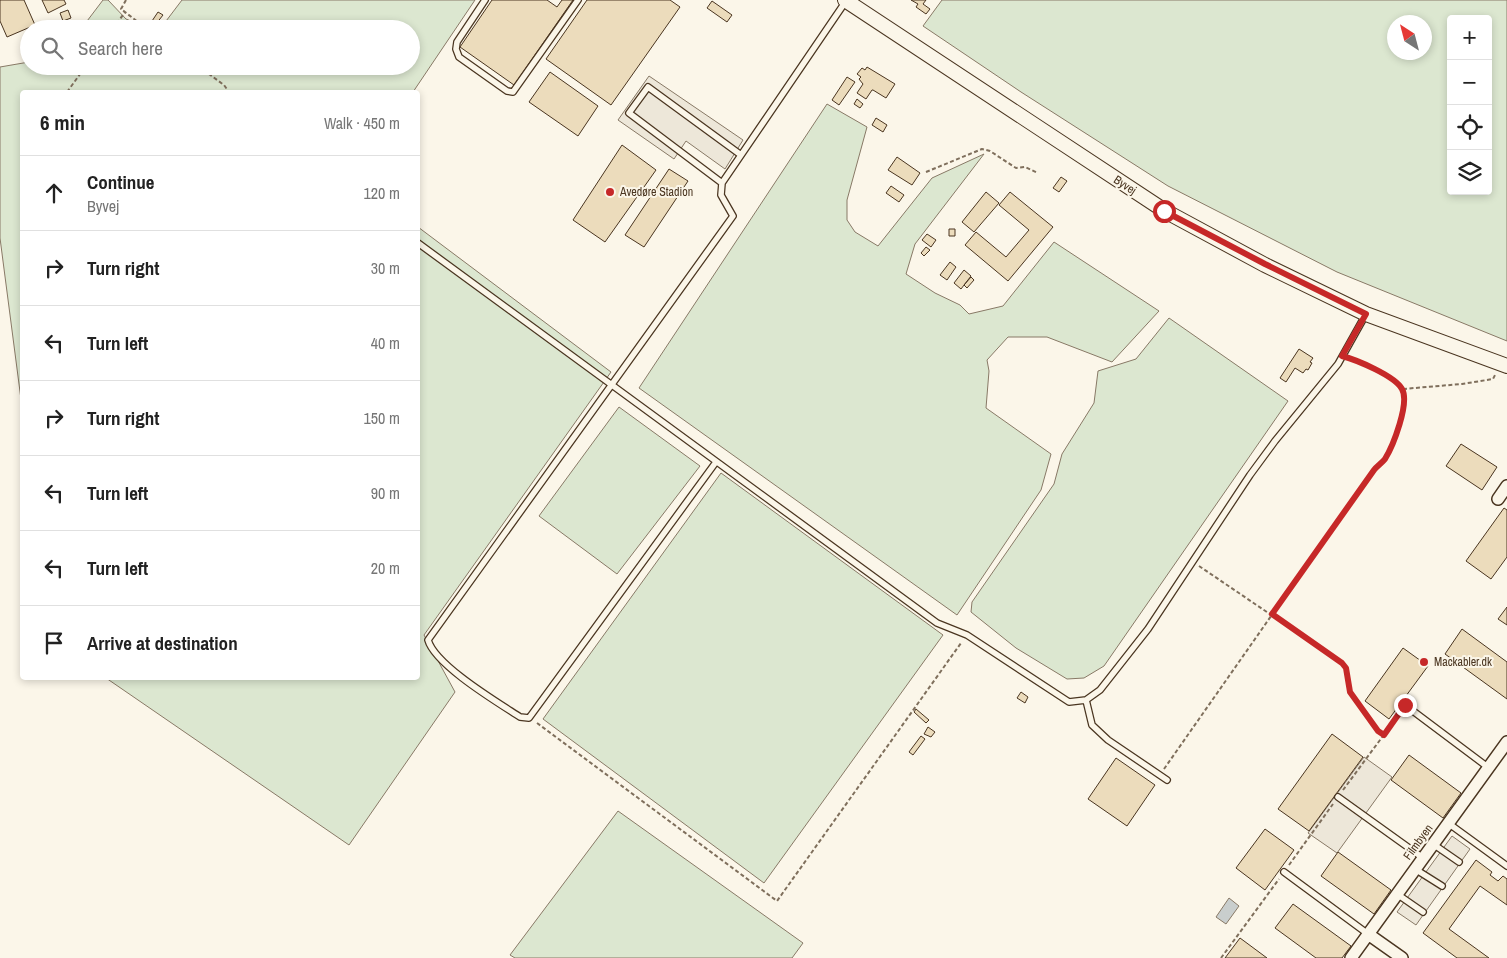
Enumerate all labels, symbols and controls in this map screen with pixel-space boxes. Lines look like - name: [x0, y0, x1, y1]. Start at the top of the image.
- north arrow: [1387, 15, 1432, 60]
- map controls: [1447, 15, 1492, 195]
- button: +: [1447, 15, 1492, 60]
- search box: [20, 20, 420, 75]
- icon: search: [38, 34, 66, 62]
- text: Search here: [78, 35, 163, 61]
- button: −: [1447, 60, 1492, 105]
- button: locate: [1447, 105, 1492, 150]
- text: 6 min: [40, 108, 85, 137]
- text: Walk · 450 m: [324, 112, 400, 134]
- button: layers: [1447, 150, 1492, 195]
- text: Continue: [87, 169, 155, 195]
- street label: Byvej: [1111, 172, 1139, 198]
- icon: ahead: [40, 179, 68, 207]
- text: 120 m: [364, 182, 400, 204]
- place label: Avedøre Stadion: [619, 184, 693, 200]
- marker: Avedøre Stadion: [604, 186, 616, 198]
- text: Byvej: [87, 195, 119, 217]
- route start: [1153, 200, 1176, 223]
- icon: right: [40, 254, 68, 282]
- text: Turn right: [87, 255, 159, 281]
- text: 30 m: [371, 257, 400, 279]
- icon: left: [40, 329, 68, 357]
- text: Turn left: [87, 330, 148, 356]
- text: 40 m: [371, 332, 400, 354]
- icon: right: [40, 404, 68, 432]
- text: Turn right: [87, 405, 159, 431]
- text: 150 m: [364, 407, 400, 429]
- icon: left: [40, 479, 68, 507]
- text: Turn left: [87, 480, 148, 506]
- text: 90 m: [371, 482, 400, 504]
- icon: left: [40, 554, 68, 582]
- text: Turn left: [87, 555, 148, 581]
- text: 20 m: [371, 557, 400, 579]
- icon: arrive: [40, 629, 68, 657]
- text: Arrive at destination: [87, 630, 238, 656]
- place label: Mackabler.dk: [1434, 654, 1492, 670]
- marker: Mackabler.dk: [1418, 656, 1430, 668]
- route end: [1394, 694, 1417, 717]
- street label: Filmbyen: [1400, 821, 1436, 863]

